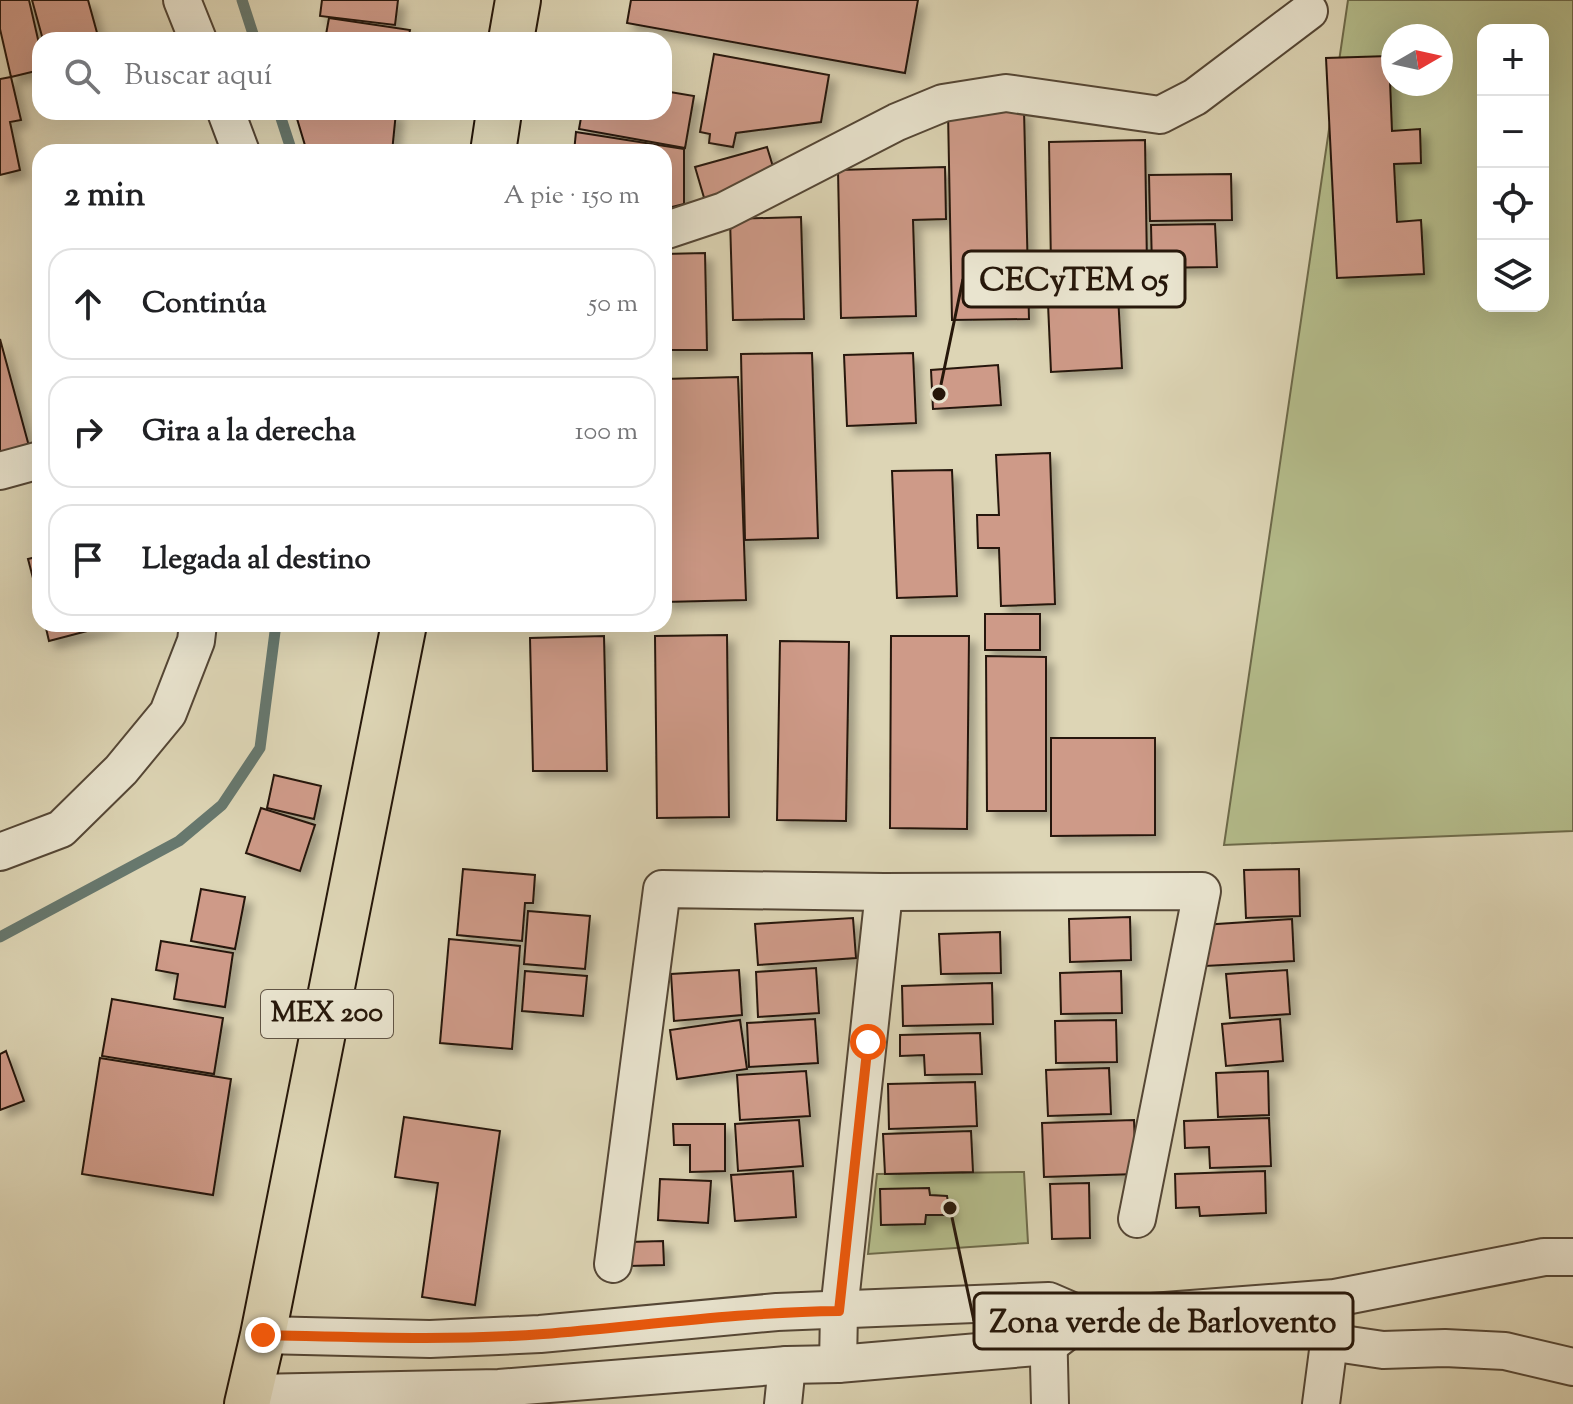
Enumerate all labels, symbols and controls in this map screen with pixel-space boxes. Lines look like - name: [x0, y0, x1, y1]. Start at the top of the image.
- north arrow: [1381, 24, 1453, 96]
- map controls: [1477, 24, 1549, 312]
- button: +: [1477, 24, 1549, 96]
- search box: [32, 32, 672, 120]
- icon: search: [60, 54, 104, 98]
- text: Buscar aquí: [124, 55, 272, 98]
- button: −: [1477, 96, 1549, 168]
- button: locate: [1477, 168, 1549, 240]
- text: 2 min: [64, 172, 145, 221]
- text: A pie · 150 m: [503, 178, 640, 215]
- button: layers: [1477, 240, 1549, 312]
- callout: CECyTEM 05: [963, 251, 1185, 307]
- text: CECyTEM 05: [979, 259, 1169, 305]
- icon: ahead: [66, 282, 110, 326]
- text: Continúa: [142, 283, 267, 326]
- text: 50 m: [588, 286, 638, 323]
- icon: right: [66, 410, 110, 454]
- text: Gira a la derecha: [142, 411, 356, 454]
- text: 100 m: [575, 414, 638, 451]
- icon: arrive: [66, 538, 110, 582]
- text: Llegada al destino: [142, 539, 371, 582]
- road number: MEX 200: [261, 990, 393, 1038]
- route start: [850, 1024, 886, 1060]
- callout: Zona verde de Barlovento: [974, 1293, 1353, 1349]
- text: Zona verde de Barlovento: [990, 1301, 1336, 1347]
- route end: [245, 1317, 281, 1353]

